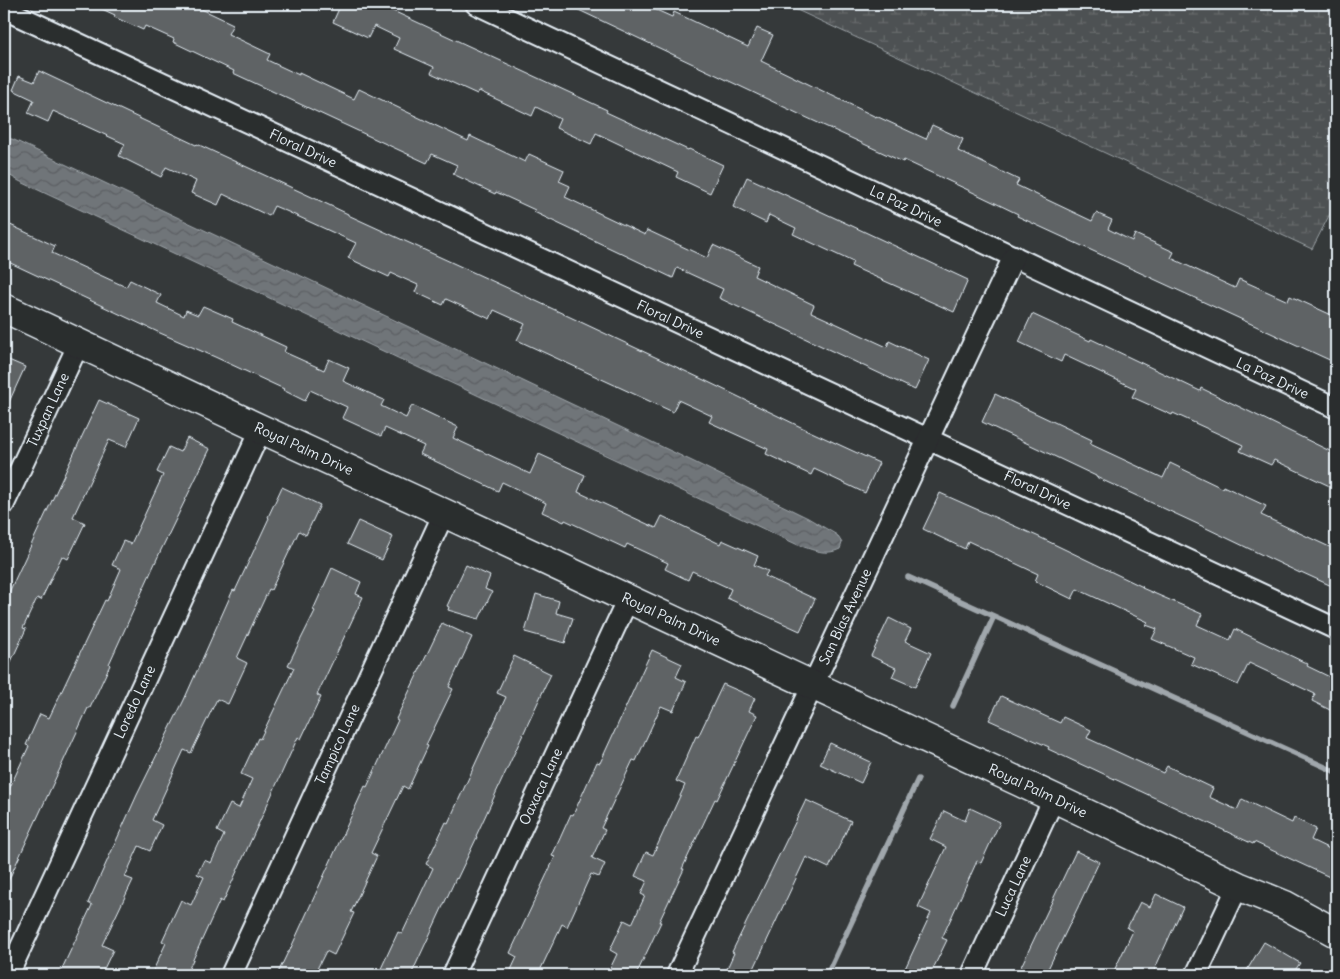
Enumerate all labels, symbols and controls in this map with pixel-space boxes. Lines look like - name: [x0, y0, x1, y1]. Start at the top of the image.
- street label: Floral Drive: [267, 125, 340, 172]
- street label: La Paz Drive: [867, 181, 945, 231]
- street label: Floral Drive: [634, 296, 707, 343]
- street label: La Paz Drive: [1233, 353, 1312, 403]
- street label: Tuxpan Lane: [23, 370, 73, 450]
- street label: Royal Palm Drive: [251, 418, 356, 479]
- street label: Floral Drive: [1001, 467, 1074, 513]
- street label: San Blas Avenue: [815, 565, 875, 667]
- street label: Royal Palm Drive: [619, 588, 723, 650]
- street label: Loredo Lane: [110, 662, 159, 741]
- street label: Tampico Lane: [311, 701, 364, 788]
- street label: Oaxaca Lane: [515, 745, 566, 828]
- street label: Royal Palm Drive: [986, 760, 1090, 822]
- street label: Luca Lane: [991, 853, 1035, 919]

